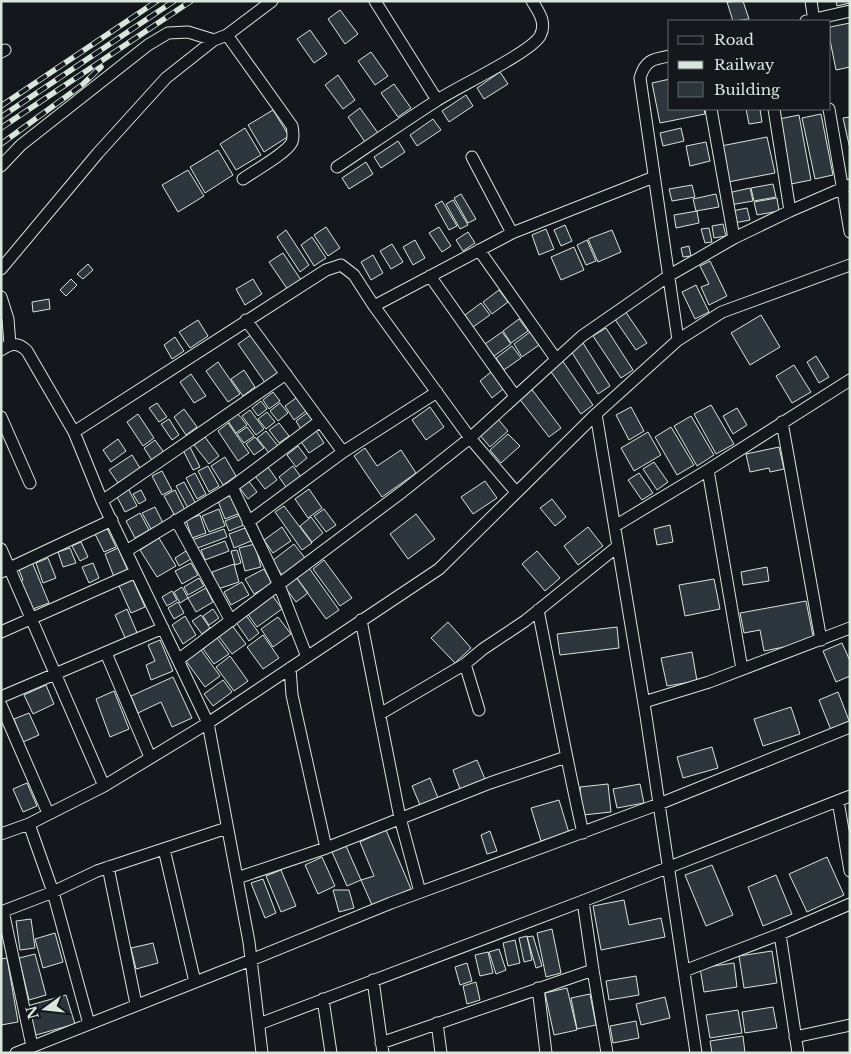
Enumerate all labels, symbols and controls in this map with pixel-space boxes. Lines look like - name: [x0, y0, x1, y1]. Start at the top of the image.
- legend: [668, 20, 831, 110]
- text: Road: [714, 30, 754, 49]
- text: Railway: [714, 55, 775, 74]
- text: Building: [714, 80, 781, 99]
- north arrow: [20, 984, 70, 1034]
- text: N: [22, 1004, 43, 1021]

